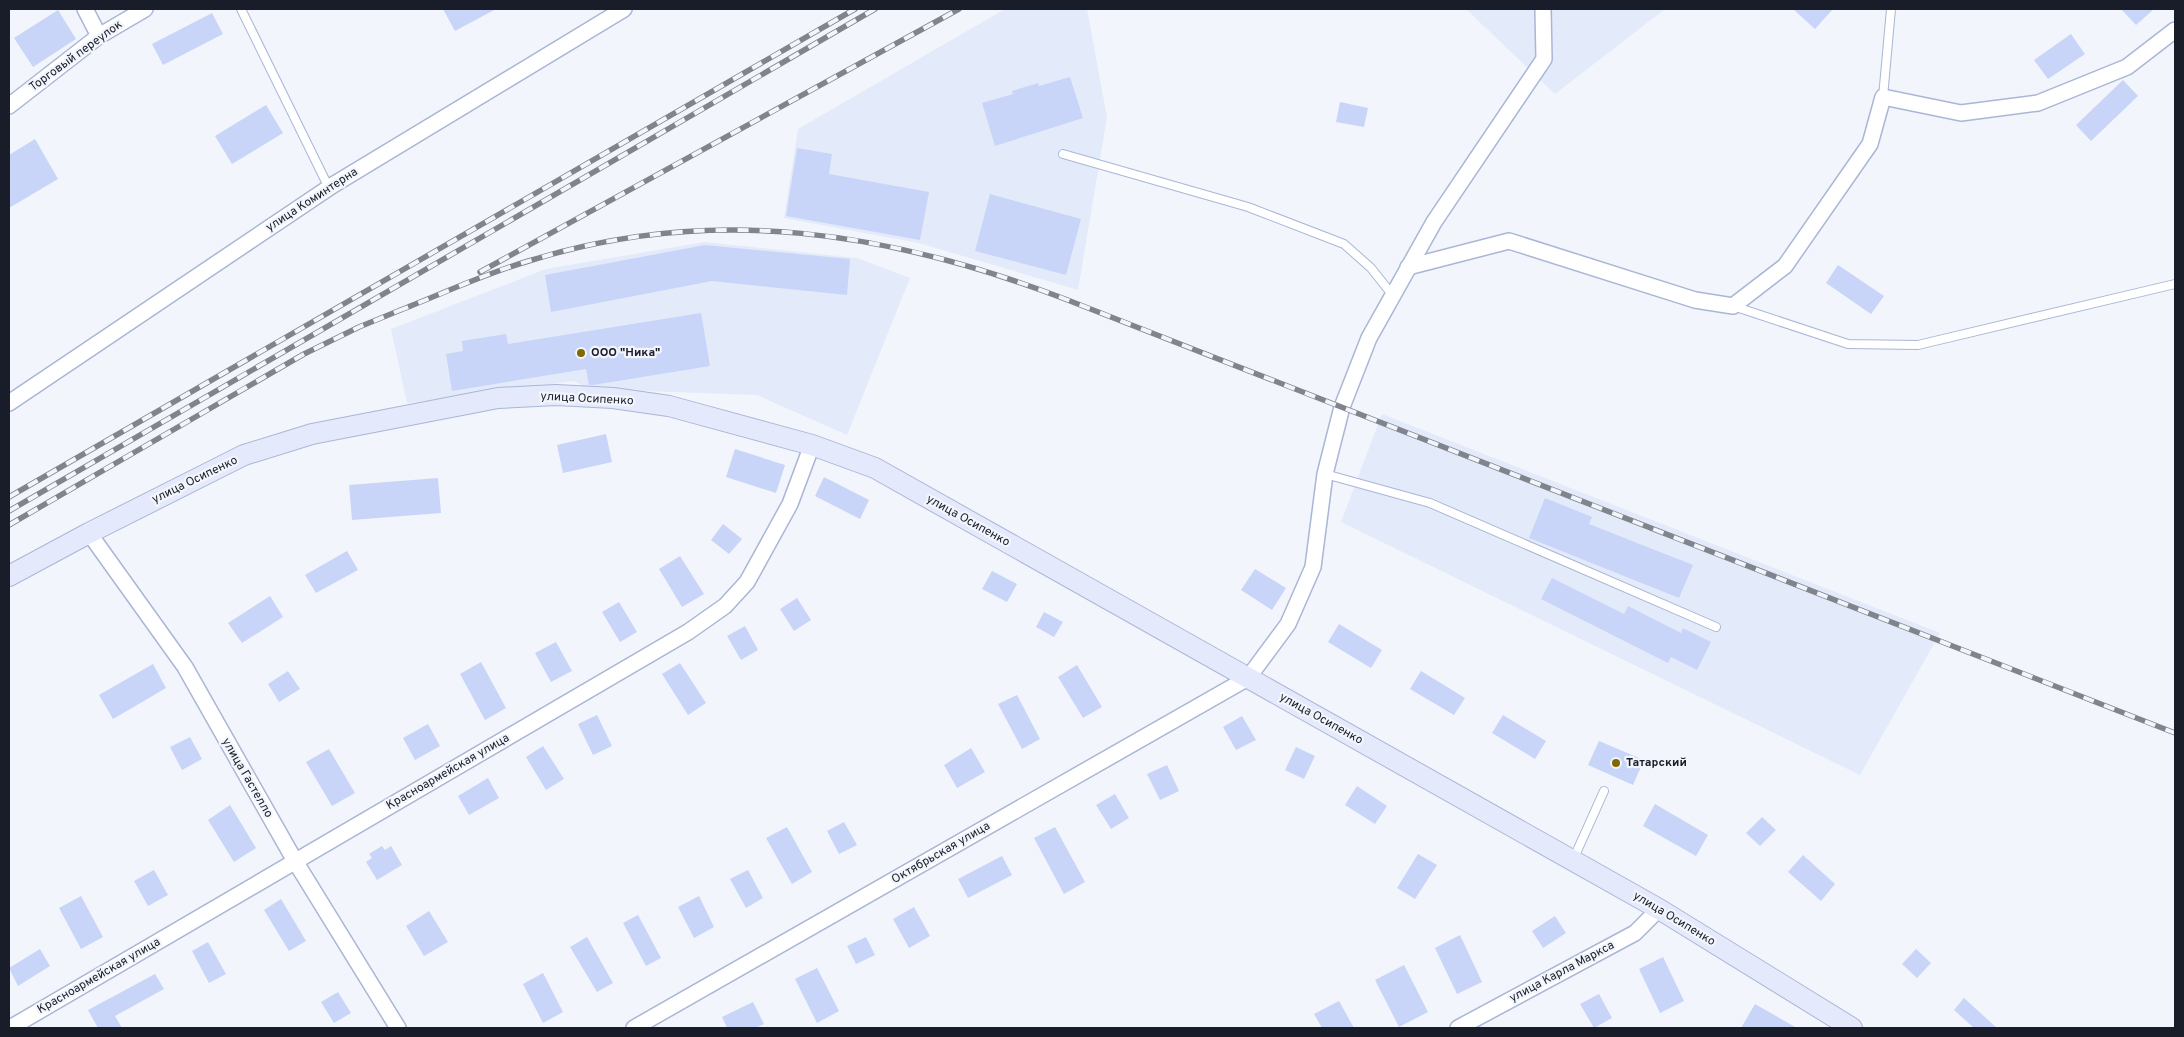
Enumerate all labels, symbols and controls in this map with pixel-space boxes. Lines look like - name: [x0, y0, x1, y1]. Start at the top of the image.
- street label: Торговый переулок: [26, 17, 126, 95]
- street label: улица Коминтерна: [263, 164, 361, 236]
- place label: ООО "Ника": [591, 345, 660, 361]
- marker: ООО "Ника": [575, 347, 587, 359]
- street label: улица Осипенко: [540, 389, 634, 409]
- street label: улица Осипенко: [150, 452, 241, 508]
- street label: улица Осипенко: [923, 491, 1013, 551]
- street label: улица Осипенко: [1276, 689, 1366, 749]
- street label: Красноармейская улица: [384, 730, 512, 814]
- street label: улица Гастелло: [218, 735, 276, 821]
- place label: Татарский: [1626, 755, 1687, 771]
- marker: Татарский: [1610, 757, 1622, 769]
- street label: Октябрьская улица: [889, 818, 993, 888]
- street label: улица Осипенко: [1630, 888, 1718, 950]
- street label: Красноармейская улица: [35, 934, 163, 1018]
- street label: улица Карла Маркса: [1507, 938, 1617, 1006]

